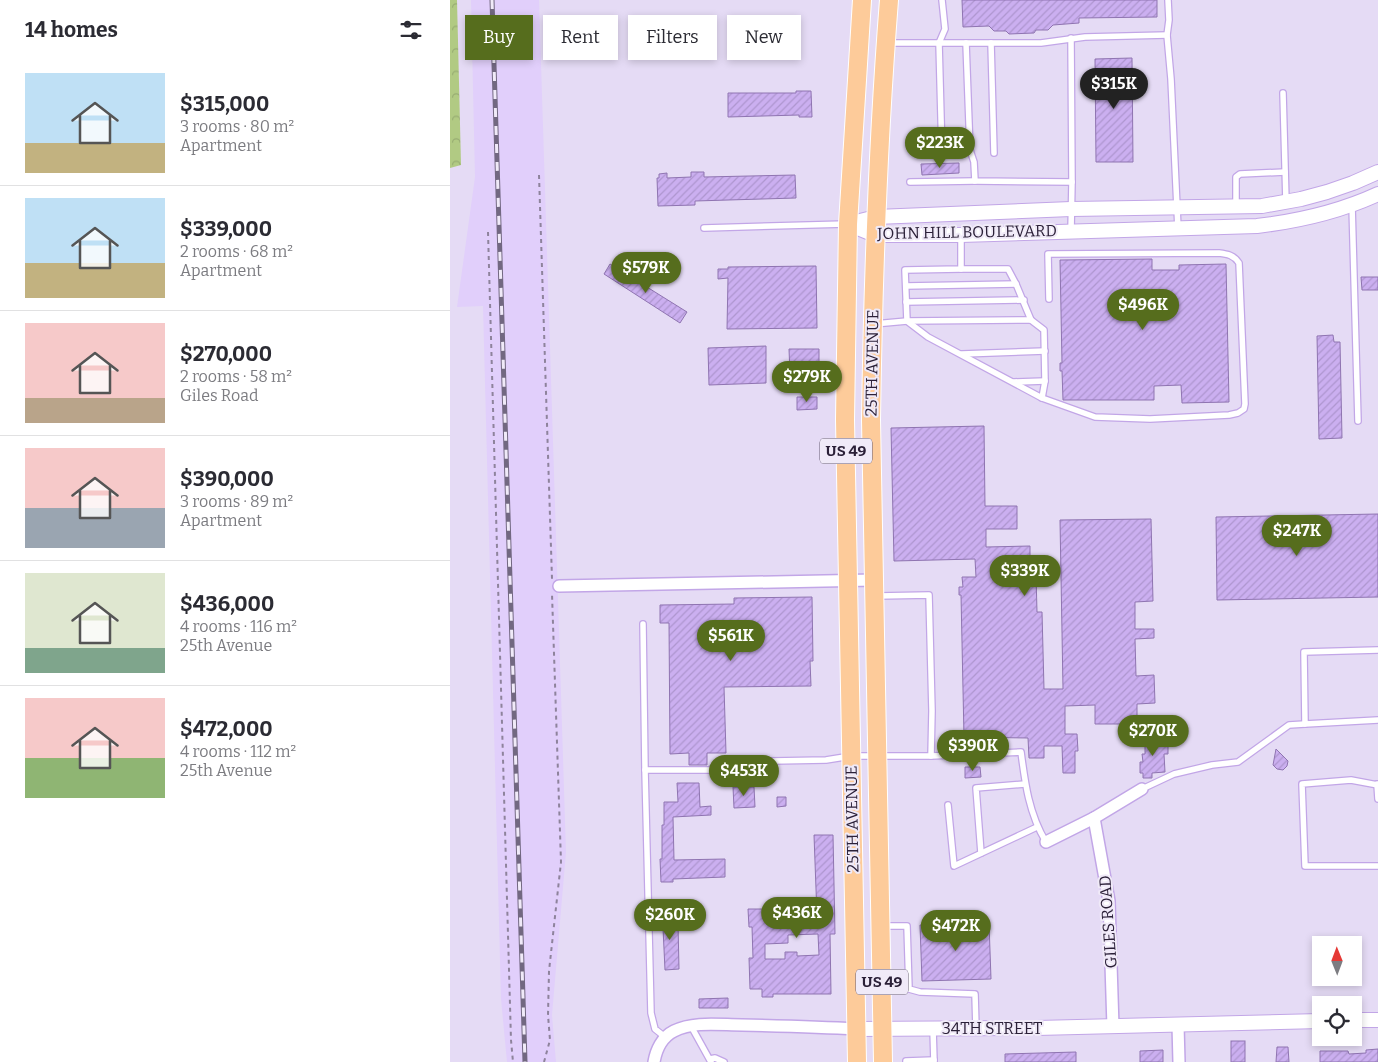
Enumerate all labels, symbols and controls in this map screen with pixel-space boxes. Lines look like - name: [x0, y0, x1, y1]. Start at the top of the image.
- chip: Buy: [465, 15, 533, 60]
- chip: Rent: [543, 15, 618, 60]
- chip: Filters: [628, 15, 717, 60]
- chip: New: [727, 15, 801, 60]
- icon: filters: [397, 16, 425, 44]
- text: 14 homes: [25, 17, 118, 43]
- pin: $315K: [1079, 68, 1149, 110]
- text: $315K: [1091, 74, 1137, 93]
- text: $315,000: [180, 91, 269, 117]
- icon: home: [65, 93, 125, 153]
- text: 3 rooms · 80 m²: [180, 117, 294, 136]
- pin: $223K: [905, 126, 975, 169]
- text: $223K: [916, 133, 964, 152]
- text: Apartment: [180, 136, 262, 155]
- text: $339,000: [180, 216, 272, 242]
- icon: home: [65, 218, 125, 278]
- street label: JOHN HILL BOULEVARD: [876, 221, 1057, 243]
- text: 2 rooms · 68 m²: [180, 242, 293, 261]
- pin: $579K: [611, 252, 681, 294]
- text: $579K: [622, 258, 670, 277]
- text: Apartment: [180, 261, 262, 280]
- pin: $496K: [1108, 288, 1178, 331]
- text: $496K: [1118, 295, 1168, 314]
- street label: 25TH AVENUE: [862, 309, 882, 417]
- text: $270,000: [180, 341, 272, 367]
- icon: home: [65, 343, 125, 403]
- pin: $279K: [772, 360, 842, 403]
- text: 2 rooms · 58 m²: [180, 367, 292, 386]
- text: $279K: [783, 367, 831, 386]
- text: Giles Road: [180, 386, 258, 405]
- road number: US 49: [820, 438, 872, 464]
- text: $390,000: [180, 466, 274, 492]
- icon: home: [65, 468, 125, 528]
- text: 3 rooms · 89 m²: [180, 492, 293, 511]
- text: Apartment: [180, 511, 262, 530]
- pin: $247K: [1262, 514, 1332, 557]
- text: $247K: [1273, 521, 1321, 540]
- pin: $339K: [990, 554, 1060, 597]
- text: $339K: [1001, 561, 1049, 580]
- text: $436,000: [180, 591, 274, 617]
- icon: home: [65, 593, 125, 653]
- text: 4 rooms · 116 m²: [180, 617, 297, 636]
- pin: $561K: [696, 620, 766, 662]
- text: $561K: [708, 626, 754, 645]
- text: 25th Avenue: [180, 636, 272, 655]
- pin: $270K: [1118, 714, 1188, 757]
- text: $472,000: [180, 716, 273, 742]
- icon: home: [65, 718, 125, 778]
- text: $270K: [1129, 721, 1177, 740]
- pin: $390K: [938, 730, 1008, 772]
- text: $390K: [948, 736, 998, 755]
- text: 4 rooms · 112 m²: [180, 742, 296, 761]
- pin: $453K: [709, 754, 779, 797]
- text: 25th Avenue: [180, 761, 272, 780]
- text: $453K: [720, 761, 768, 780]
- street label: 25TH AVENUE: [842, 765, 862, 873]
- street label: GILES ROAD: [1095, 875, 1121, 969]
- pin: $436K: [762, 896, 832, 939]
- pin: $260K: [635, 898, 705, 941]
- text: $436K: [772, 903, 822, 922]
- text: $260K: [645, 905, 695, 924]
- pin: $472K: [921, 910, 991, 952]
- text: $472K: [932, 916, 980, 935]
- north arrow: [1312, 936, 1362, 986]
- map controls: [1312, 936, 1362, 1046]
- road number: US 49: [856, 970, 908, 994]
- button: locate: [1312, 996, 1362, 1046]
- street label: 34TH STREET: [942, 1019, 1042, 1038]

